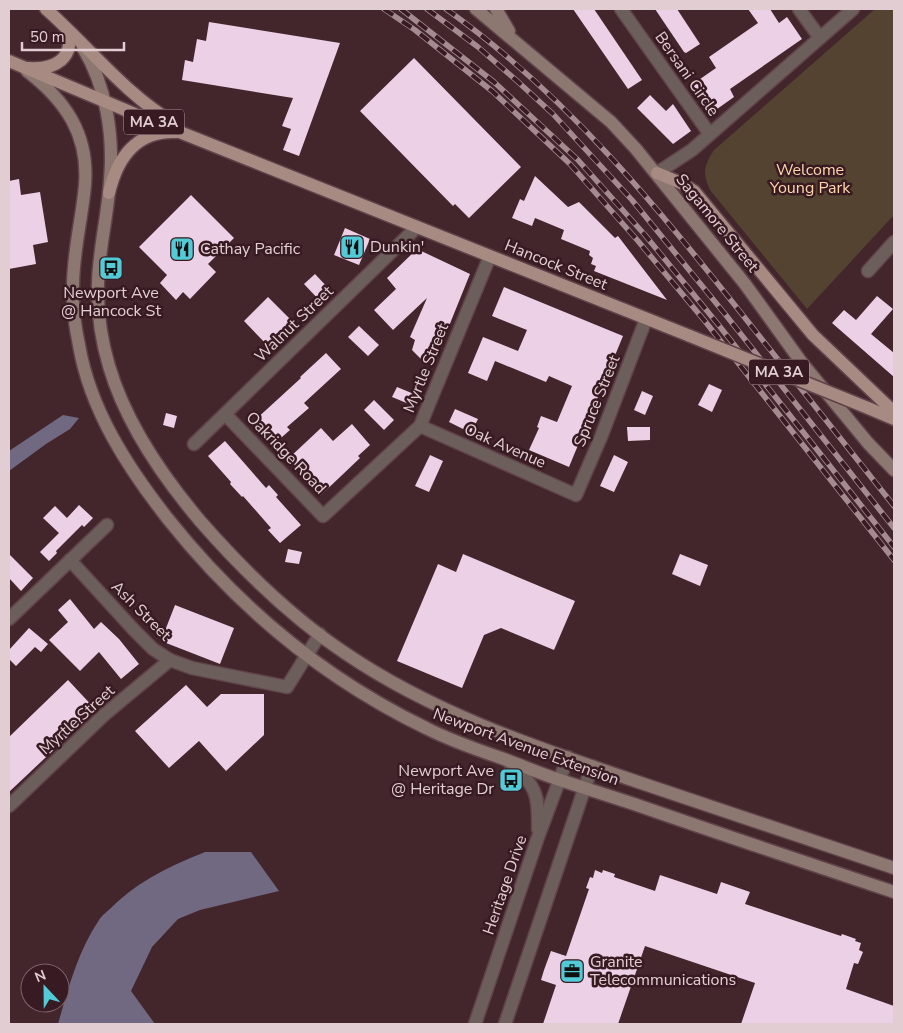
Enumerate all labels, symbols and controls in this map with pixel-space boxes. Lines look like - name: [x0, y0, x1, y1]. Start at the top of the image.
- scale bar: [22, 20, 125, 52]
- text: 50 m: [30, 27, 65, 47]
- street label: Bersani Circle: [650, 27, 724, 121]
- road number: MA 3A: [124, 110, 184, 134]
- park label: Welcome Young Park: [769, 159, 851, 199]
- street label: Sagamore Street: [670, 169, 764, 277]
- restaurant icon: Dunkin': [339, 234, 365, 260]
- street label: Hancock Street: [501, 234, 611, 296]
- restaurant icon: Cathay Pacific: [169, 236, 195, 262]
- place label: Dunkin': [370, 236, 424, 258]
- place label: Cathay Pacific: [200, 238, 301, 260]
- bus stop icon: Newport Ave @ Hancock St: [98, 255, 124, 281]
- street label: Walnut Street: [250, 281, 338, 367]
- place label: Newport Ave @ Hancock St: [61, 282, 161, 322]
- street label: Myrtle Street: [398, 320, 454, 416]
- street label: Spruce Street: [569, 351, 626, 450]
- road number: MA 3A: [749, 360, 809, 384]
- street label: Oakridge Road: [241, 407, 331, 499]
- street label: Oak Avenue: [461, 418, 549, 474]
- street label: Ash Street: [106, 576, 176, 646]
- street label: Myrtle Street: [34, 680, 120, 760]
- street label: Newport Avenue Extension: [430, 703, 622, 791]
- place label: Newport Ave @ Heritage Dr: [391, 760, 494, 800]
- bus stop icon: Newport Ave @ Heritage Dr: [498, 767, 524, 793]
- street label: Heritage Drive: [478, 832, 532, 938]
- place label: Granite Telecommunications: [590, 951, 736, 991]
- office icon: Granite Telecommunications: [559, 958, 585, 984]
- north arrow: [20, 963, 70, 1013]
- text: N: [32, 966, 49, 987]

